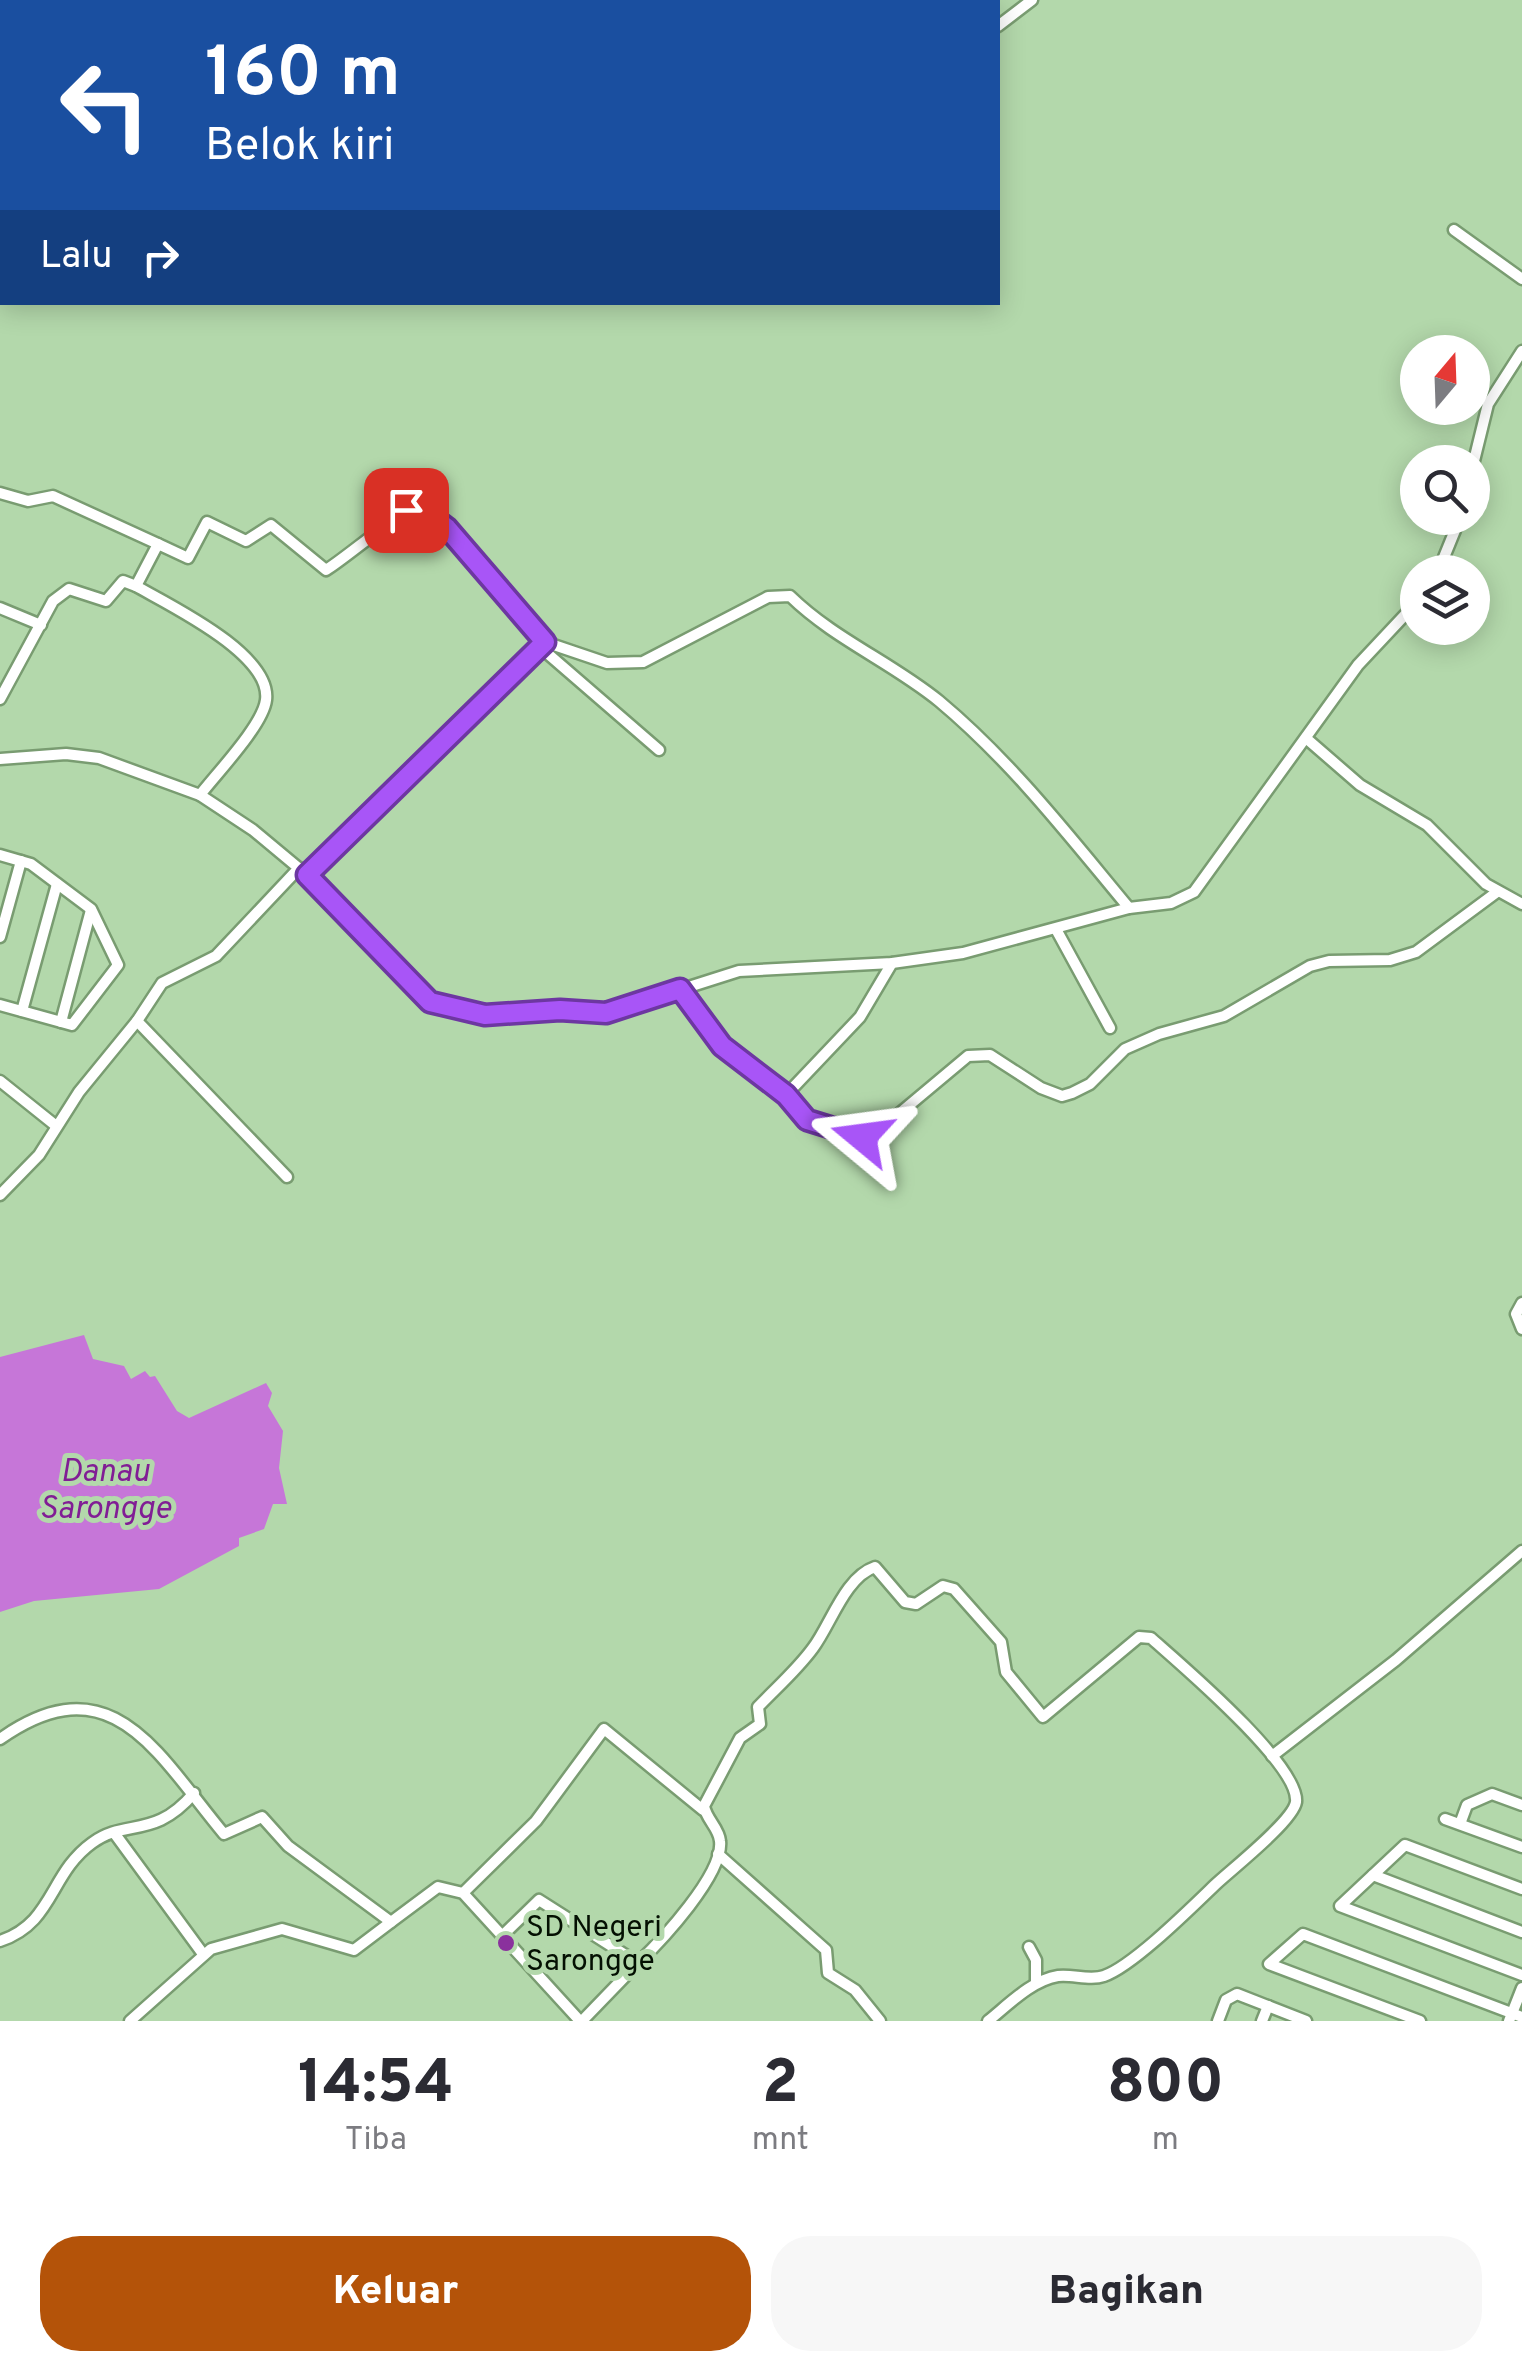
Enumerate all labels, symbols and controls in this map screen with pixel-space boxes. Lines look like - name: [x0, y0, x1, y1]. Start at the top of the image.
- text: 160 m: [205, 32, 401, 121]
- icon: left: [40, 40, 170, 170]
- text: Belok kiri: [205, 119, 395, 176]
- icon: right: [133, 230, 188, 285]
- text: Lalu: [40, 233, 113, 282]
- north arrow: [1400, 335, 1490, 425]
- map controls: [1400, 335, 1490, 645]
- button: search: [1400, 445, 1490, 535]
- pin: [364, 468, 449, 553]
- icon: arrive: [379, 483, 434, 538]
- button: layers: [1400, 555, 1490, 645]
- position arrow: [810, 1085, 914, 1189]
- water label: Danau Sarongge: [39, 1453, 172, 1530]
- place label: SD Negeri Sarongge: [526, 1910, 662, 1981]
- marker: SD Negeri Sarongge: [495, 1932, 517, 1954]
- text: 14:54: [298, 2048, 454, 2124]
- text: 2: [762, 2048, 799, 2124]
- text: 800: [1107, 2048, 1224, 2124]
- text: Tiba: [345, 2121, 407, 2161]
- text: mnt: [752, 2121, 809, 2161]
- text: m: [1152, 2121, 1179, 2161]
- button: Keluar: [40, 2236, 751, 2351]
- button: Bagikan: [771, 2236, 1482, 2351]

